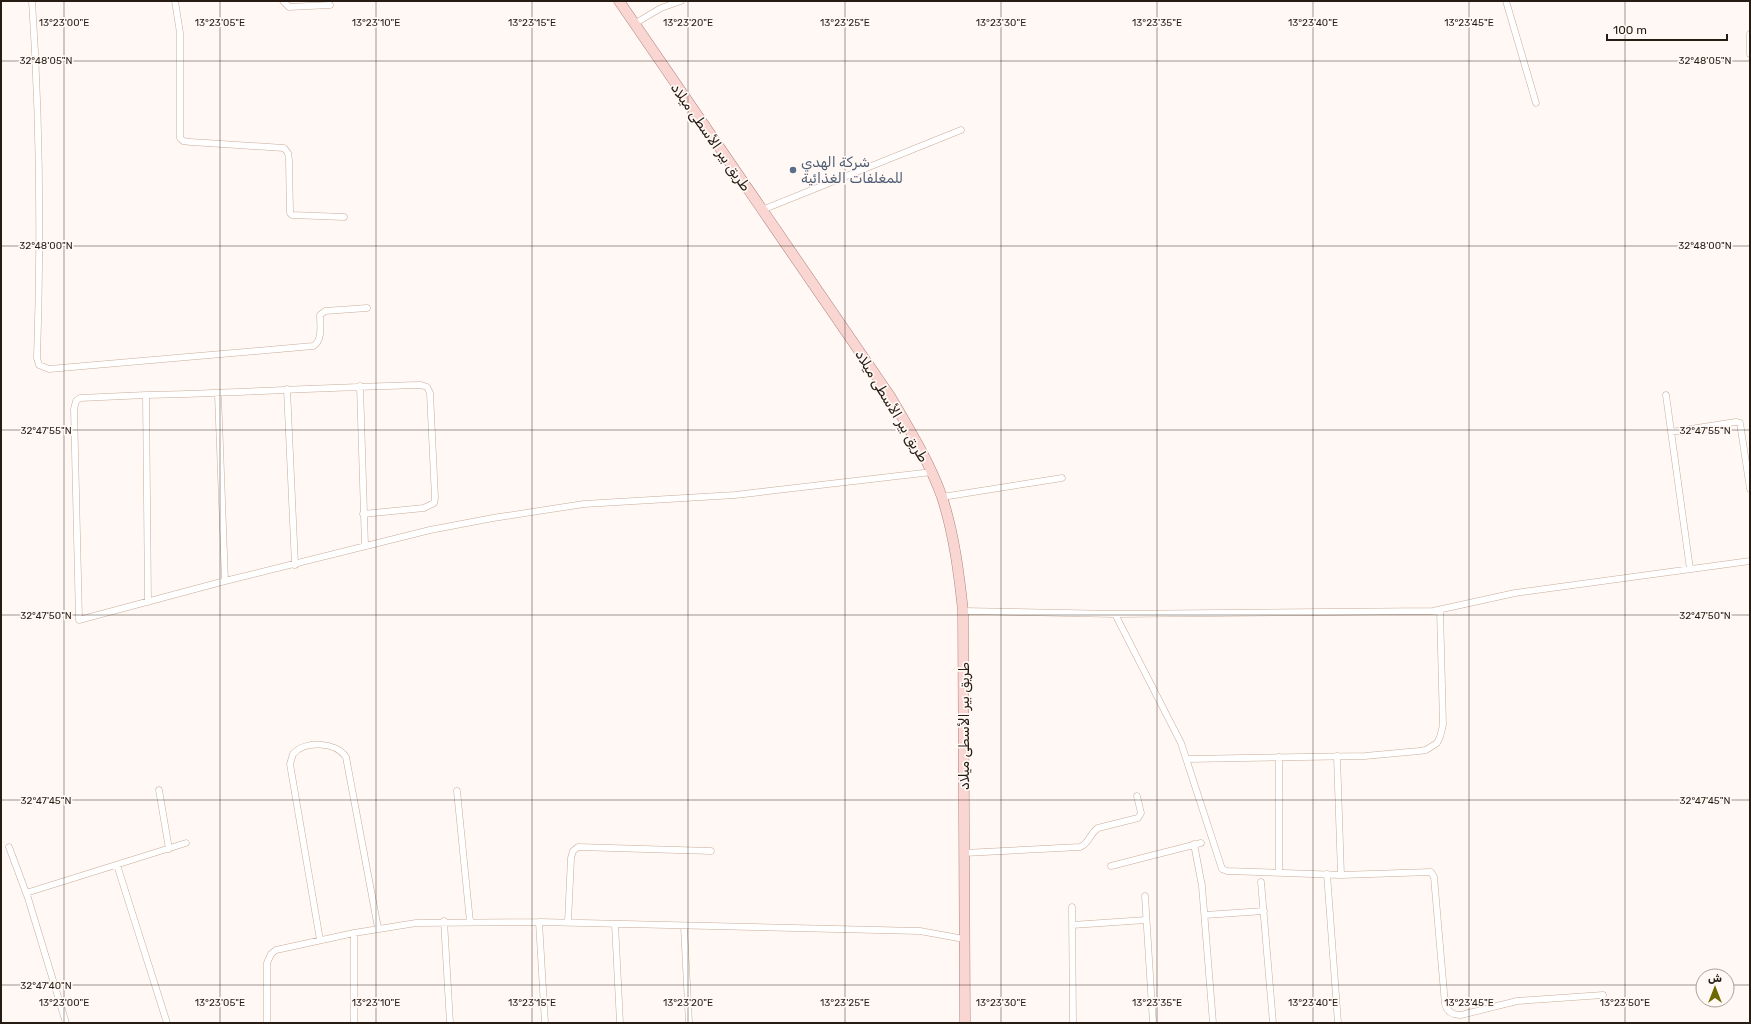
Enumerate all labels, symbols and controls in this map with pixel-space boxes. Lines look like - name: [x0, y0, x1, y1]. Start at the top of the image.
- scale bar: [1607, 16, 1727, 42]
- text: 13°23'00"E: [39, 17, 89, 29]
- text: 13°23'05"E: [195, 17, 245, 29]
- text: 13°23'10"E: [352, 17, 400, 29]
- text: 13°23'15"E: [508, 17, 556, 29]
- text: 13°23'20"E: [663, 17, 713, 29]
- text: 13°23'25"E: [820, 17, 870, 29]
- text: 13°23'30"E: [976, 17, 1026, 29]
- text: 13°23'35"E: [1132, 17, 1182, 29]
- text: 13°23'40"E: [1288, 17, 1338, 29]
- text: 13°23'45"E: [1444, 17, 1494, 29]
- text: 100 m: [1613, 23, 1647, 37]
- text: 32°48'05"N: [19, 55, 73, 67]
- text: 32°48'05"N: [1678, 55, 1732, 67]
- street label: طريق بير الأسطى ميلاد: [667, 80, 754, 195]
- place label: شركة الهدي للمغلفات الغذائية: [801, 154, 903, 187]
- marker: شركة الهدي للمغلفات الغذائية: [788, 165, 798, 175]
- text: 32°48'00"N: [19, 240, 73, 252]
- text: 32°48'00"N: [1678, 240, 1732, 252]
- street label: طريق بير الأسطى ميلاد: [851, 347, 932, 466]
- text: 32°47'55"N: [20, 425, 72, 437]
- text: 32°47'55"N: [1679, 425, 1731, 437]
- text: 32°47'50"N: [20, 610, 72, 622]
- text: 32°47'50"N: [1679, 610, 1731, 622]
- street label: طريق بير الأسطى ميلاد: [956, 662, 973, 790]
- text: 32°47'45"N: [21, 795, 72, 807]
- text: 32°47'45"N: [1680, 795, 1731, 807]
- north arrow: [1695, 968, 1735, 1008]
- text: ش: [1708, 972, 1722, 985]
- text: 32°47'40"N: [20, 980, 72, 992]
- text: 13°23'00"E: [39, 997, 89, 1009]
- text: 13°23'05"E: [195, 997, 245, 1009]
- text: 13°23'10"E: [352, 997, 400, 1009]
- text: 13°23'15"E: [508, 997, 556, 1009]
- text: 13°23'20"E: [663, 997, 713, 1009]
- text: 13°23'25"E: [820, 997, 870, 1009]
- text: 13°23'30"E: [976, 997, 1026, 1009]
- text: 13°23'35"E: [1132, 997, 1182, 1009]
- text: 13°23'40"E: [1288, 997, 1338, 1009]
- text: 13°23'45"E: [1444, 997, 1494, 1009]
- text: 13°23'50"E: [1600, 997, 1650, 1009]

